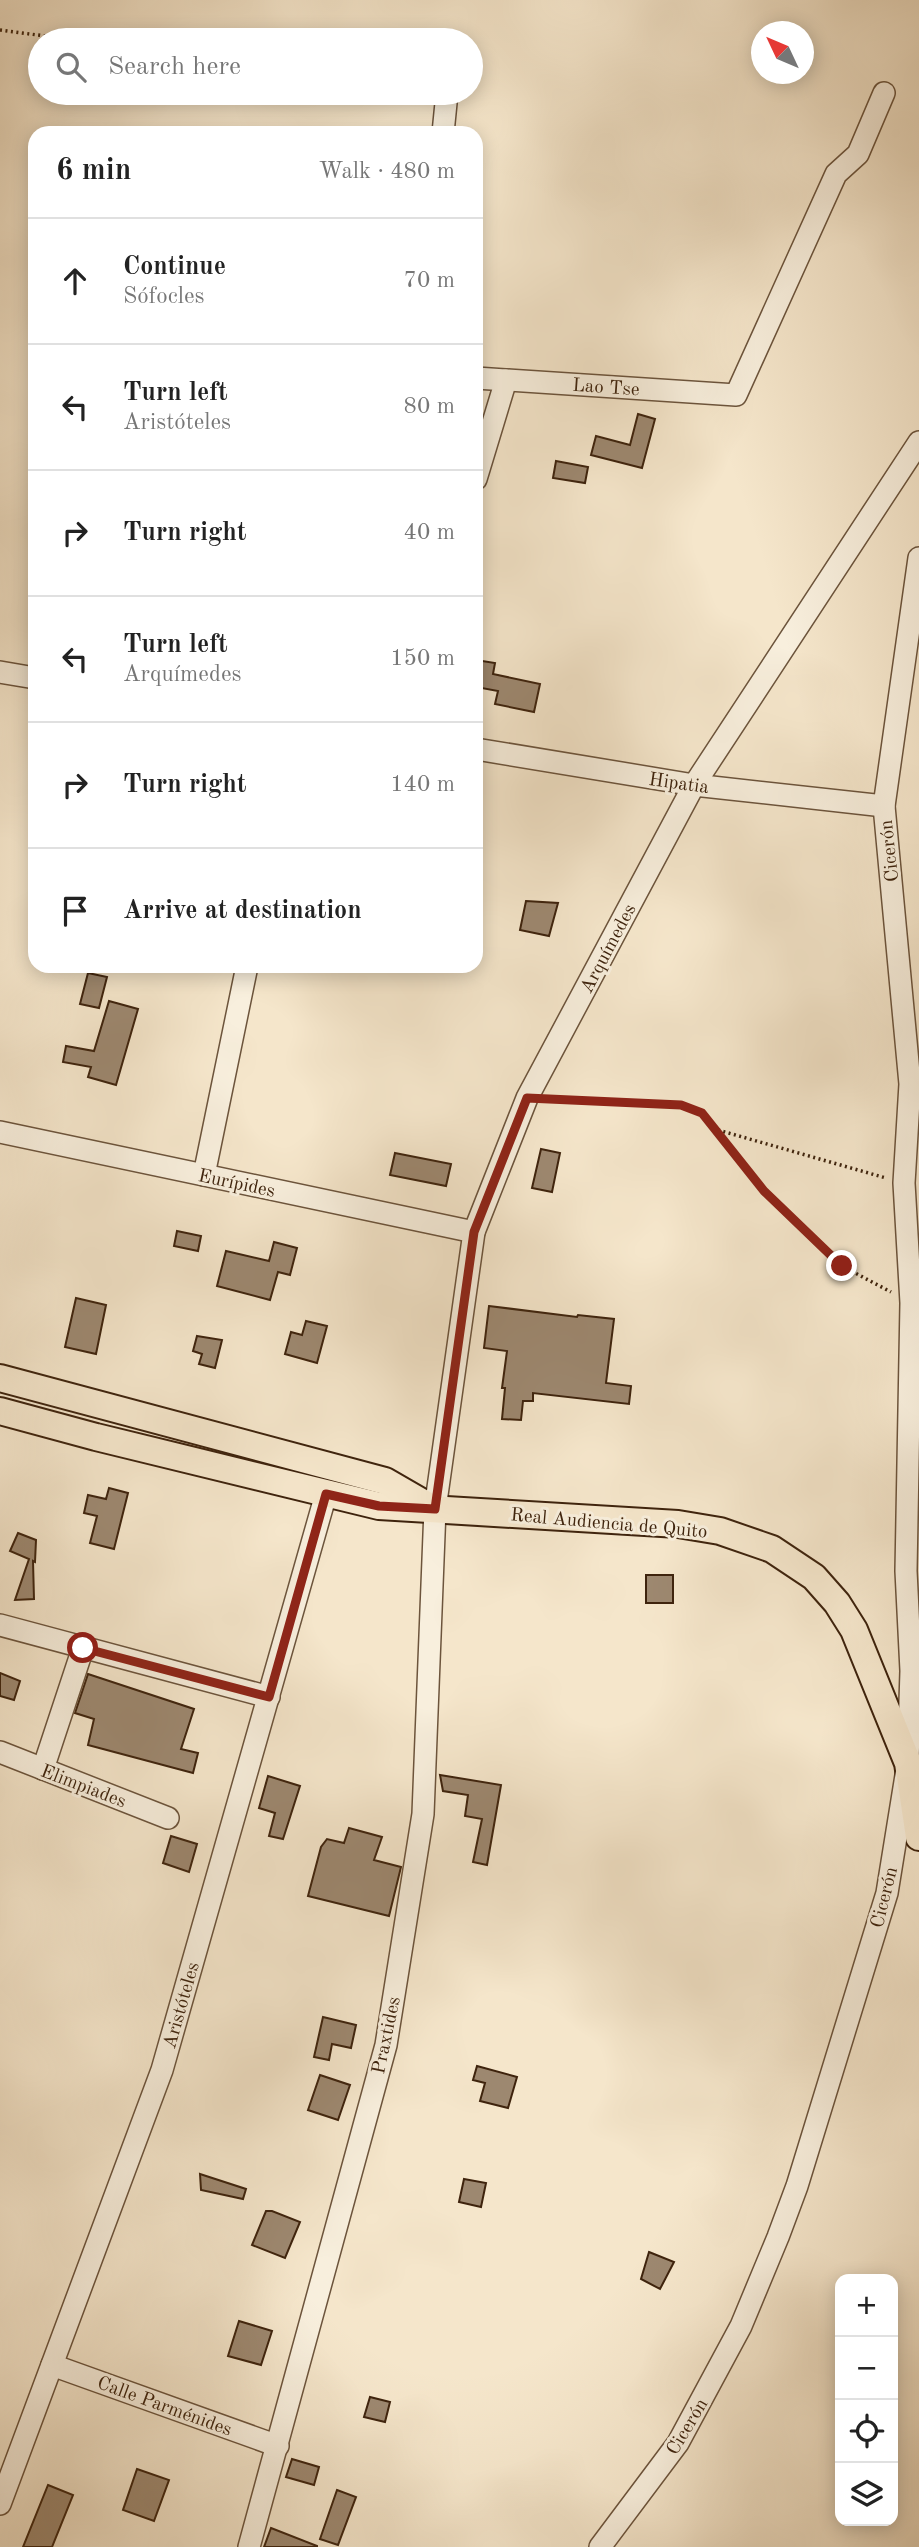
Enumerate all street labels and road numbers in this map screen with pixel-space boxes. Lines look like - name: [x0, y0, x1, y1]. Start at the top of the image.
- street label: Lao Tse: [572, 377, 640, 400]
- street label: Hipatia: [647, 771, 711, 798]
- street label: Cicerón: [878, 819, 903, 883]
- street label: Arquímedes: [578, 902, 641, 997]
- street label: Eurípides: [196, 1167, 277, 1202]
- street label: Real Audiencia de Quito: [510, 1506, 708, 1543]
- street label: Elimpiades: [38, 1762, 128, 1812]
- street label: Cicerón: [869, 1865, 902, 1930]
- street label: Aristóteles: [161, 1960, 204, 2051]
- street label: Praxtides: [370, 1995, 405, 2076]
- street label: Calle Parménides: [94, 2374, 234, 2441]
- street label: Cicerón: [664, 2396, 712, 2459]

